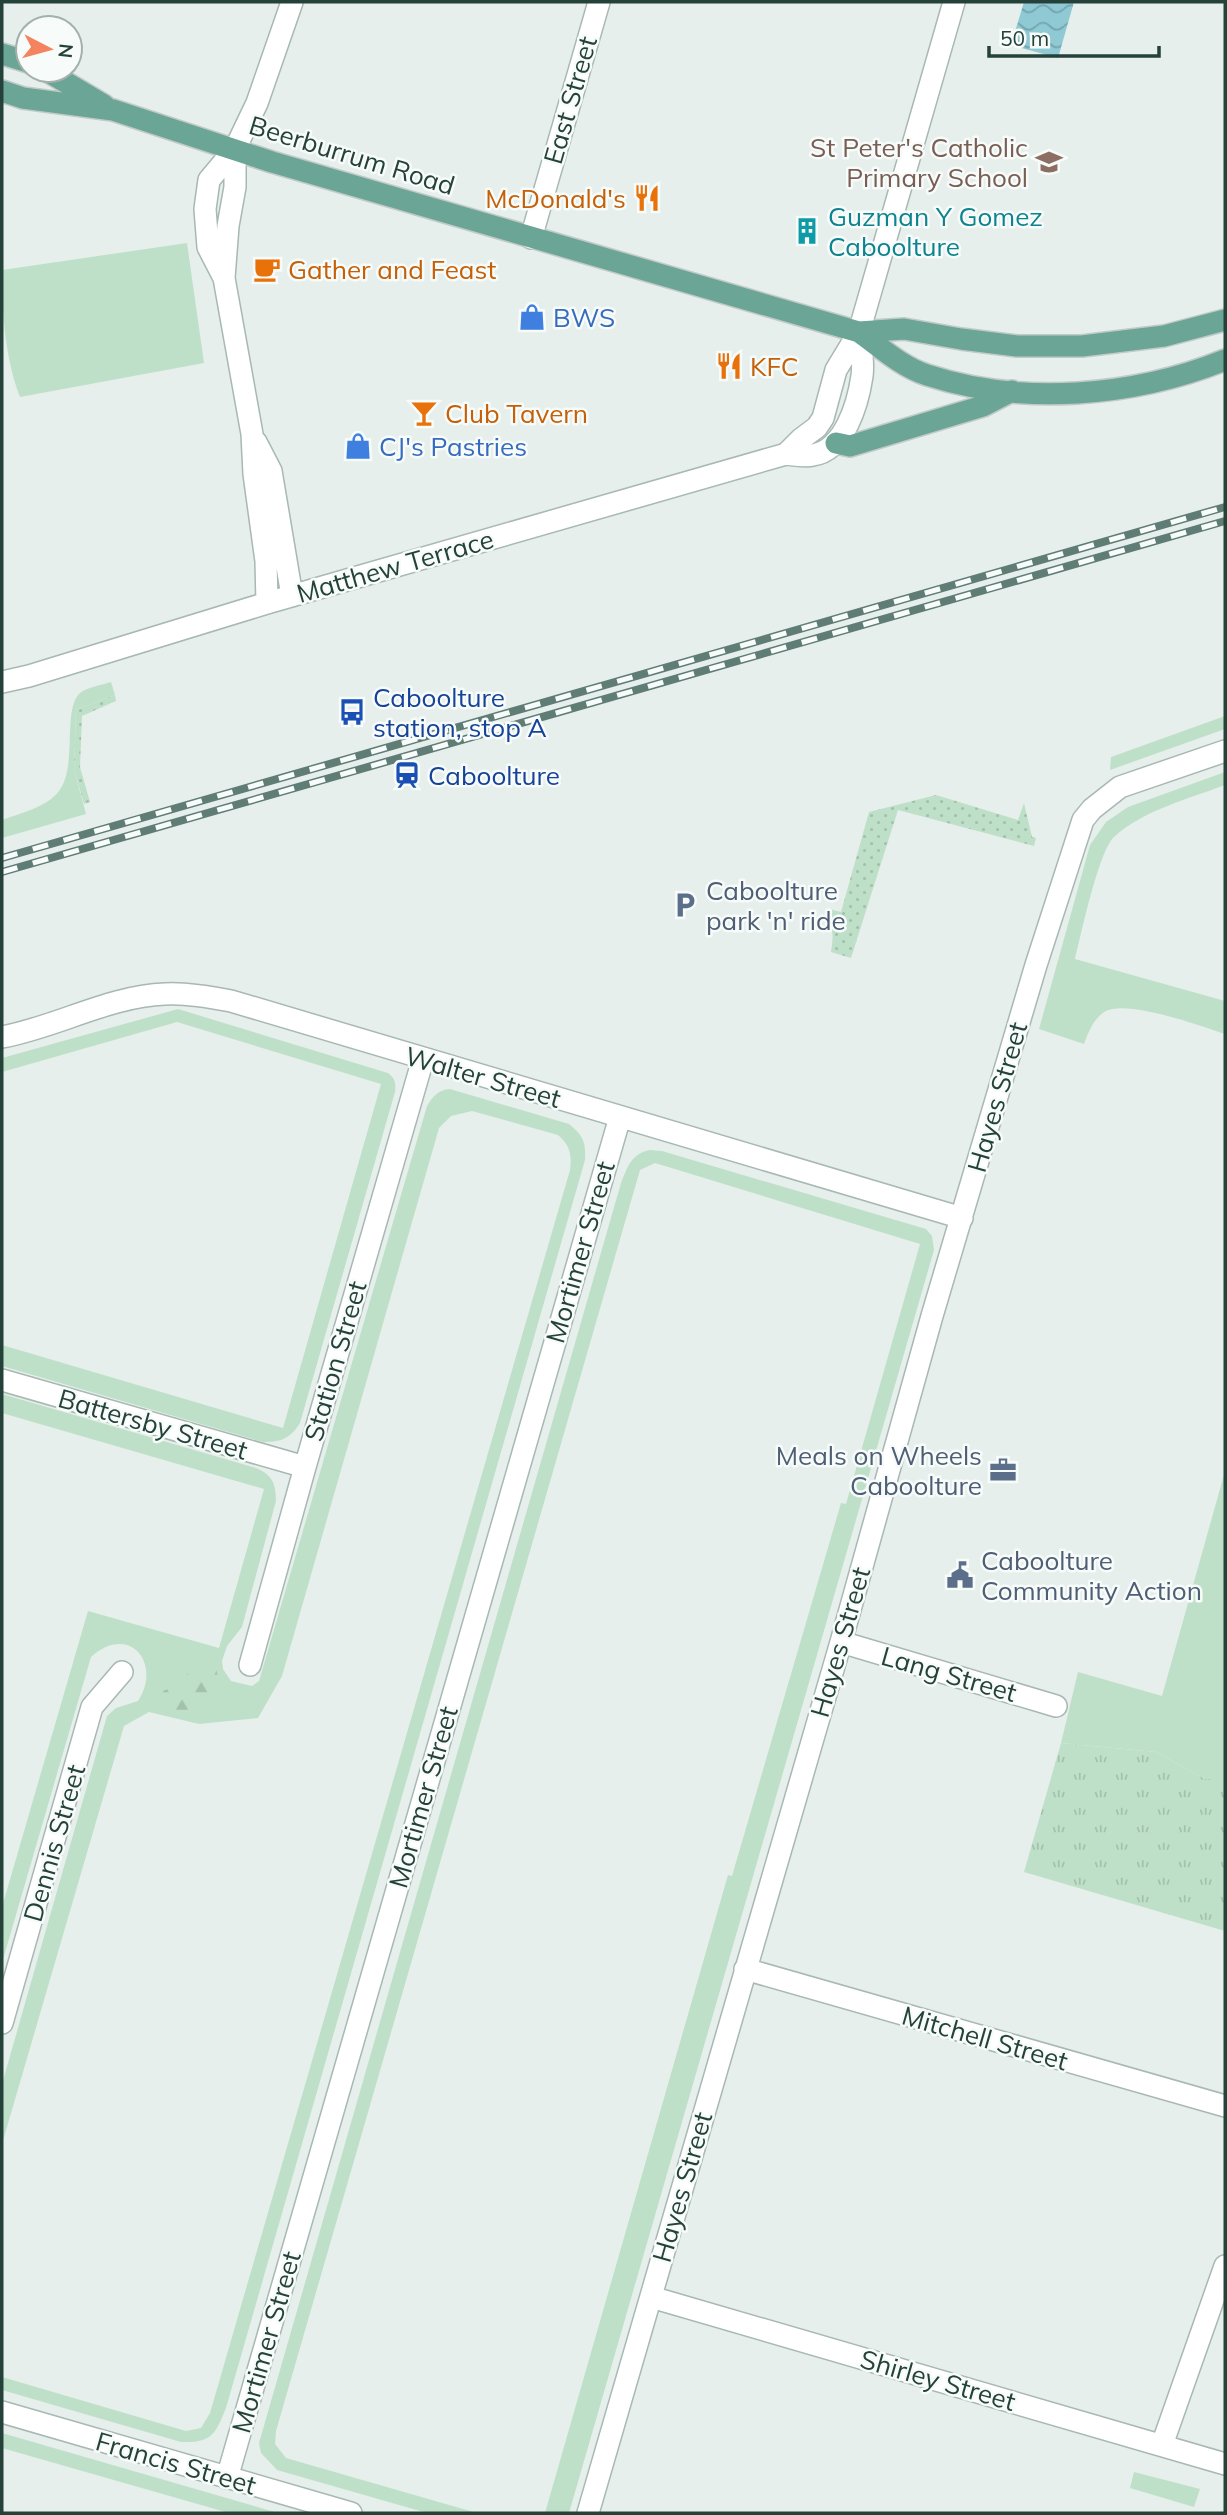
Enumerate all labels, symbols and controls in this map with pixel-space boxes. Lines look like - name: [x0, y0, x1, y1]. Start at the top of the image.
- north arrow: [14, 14, 84, 84]
- scale bar: [989, 14, 1159, 58]
- text: 50 m: [1000, 25, 1049, 51]
- street label: East Street: [536, 32, 604, 168]
- text: N: [53, 42, 79, 59]
- street label: Beerburrum Road: [245, 108, 459, 202]
- place label: St Peter's Catholic Primary School: [810, 131, 1028, 194]
- school or university icon: St Peter's Catholic Primary School: [1034, 147, 1064, 177]
- place label: McDonald's: [485, 182, 626, 215]
- restaurant icon: McDonald's: [632, 183, 662, 213]
- place label: Guzman Y Gomez Caboolture: [828, 200, 1043, 263]
- building icon: Guzman Y Gomez Caboolture: [792, 216, 822, 246]
- place label: Gather and Feast: [288, 253, 496, 286]
- cafe icon: Gather and Feast: [252, 254, 282, 284]
- place label: BWS: [553, 301, 615, 334]
- shop icon: BWS: [517, 302, 547, 332]
- place label: KFC: [750, 350, 798, 383]
- restaurant icon: KFC: [714, 351, 744, 381]
- place label: Club Tavern: [445, 397, 588, 430]
- bar icon: Club Tavern: [409, 398, 439, 428]
- place label: CJ's Pastries: [379, 430, 527, 463]
- shop icon: CJ's Pastries: [343, 431, 373, 461]
- street label: Matthew Terrace: [293, 522, 497, 610]
- place label: Caboolture station, stop A: [373, 681, 547, 744]
- bus stop icon: Caboolture station, stop A: [337, 697, 367, 727]
- place label: Caboolture: [428, 759, 560, 792]
- station icon: Caboolture: [392, 760, 422, 790]
- place label: Caboolture park 'n' ride: [706, 874, 846, 937]
- parking icon: Caboolture park 'n' ride: [670, 890, 700, 920]
- street label: Hayes Street: [960, 1018, 1034, 1176]
- street label: Walter Street: [401, 1039, 565, 1115]
- street label: Mortimer Street: [538, 1157, 622, 1347]
- street label: Station Street: [296, 1277, 374, 1445]
- street label: Battersby Street: [55, 1381, 251, 1467]
- place label: Meals on Wheels Caboolture: [776, 1439, 982, 1502]
- office icon: Meals on Wheels Caboolture: [988, 1455, 1018, 1485]
- place label: Caboolture Community Action: [981, 1544, 1202, 1607]
- public building icon: Caboolture Community Action: [945, 1560, 975, 1590]
- street label: Hayes Street: [803, 1563, 877, 1721]
- street label: Lang Street: [877, 1639, 1021, 1709]
- street label: Mortimer Street: [381, 1702, 465, 1892]
- street label: Dennis Street: [16, 1761, 92, 1925]
- street label: Mitchell Street: [898, 1999, 1072, 2077]
- street label: Hayes Street: [645, 2108, 719, 2266]
- street label: Mortimer Street: [224, 2247, 308, 2437]
- street label: Shirley Street: [857, 2342, 1019, 2418]
- street label: Francis Street: [92, 2424, 260, 2502]

